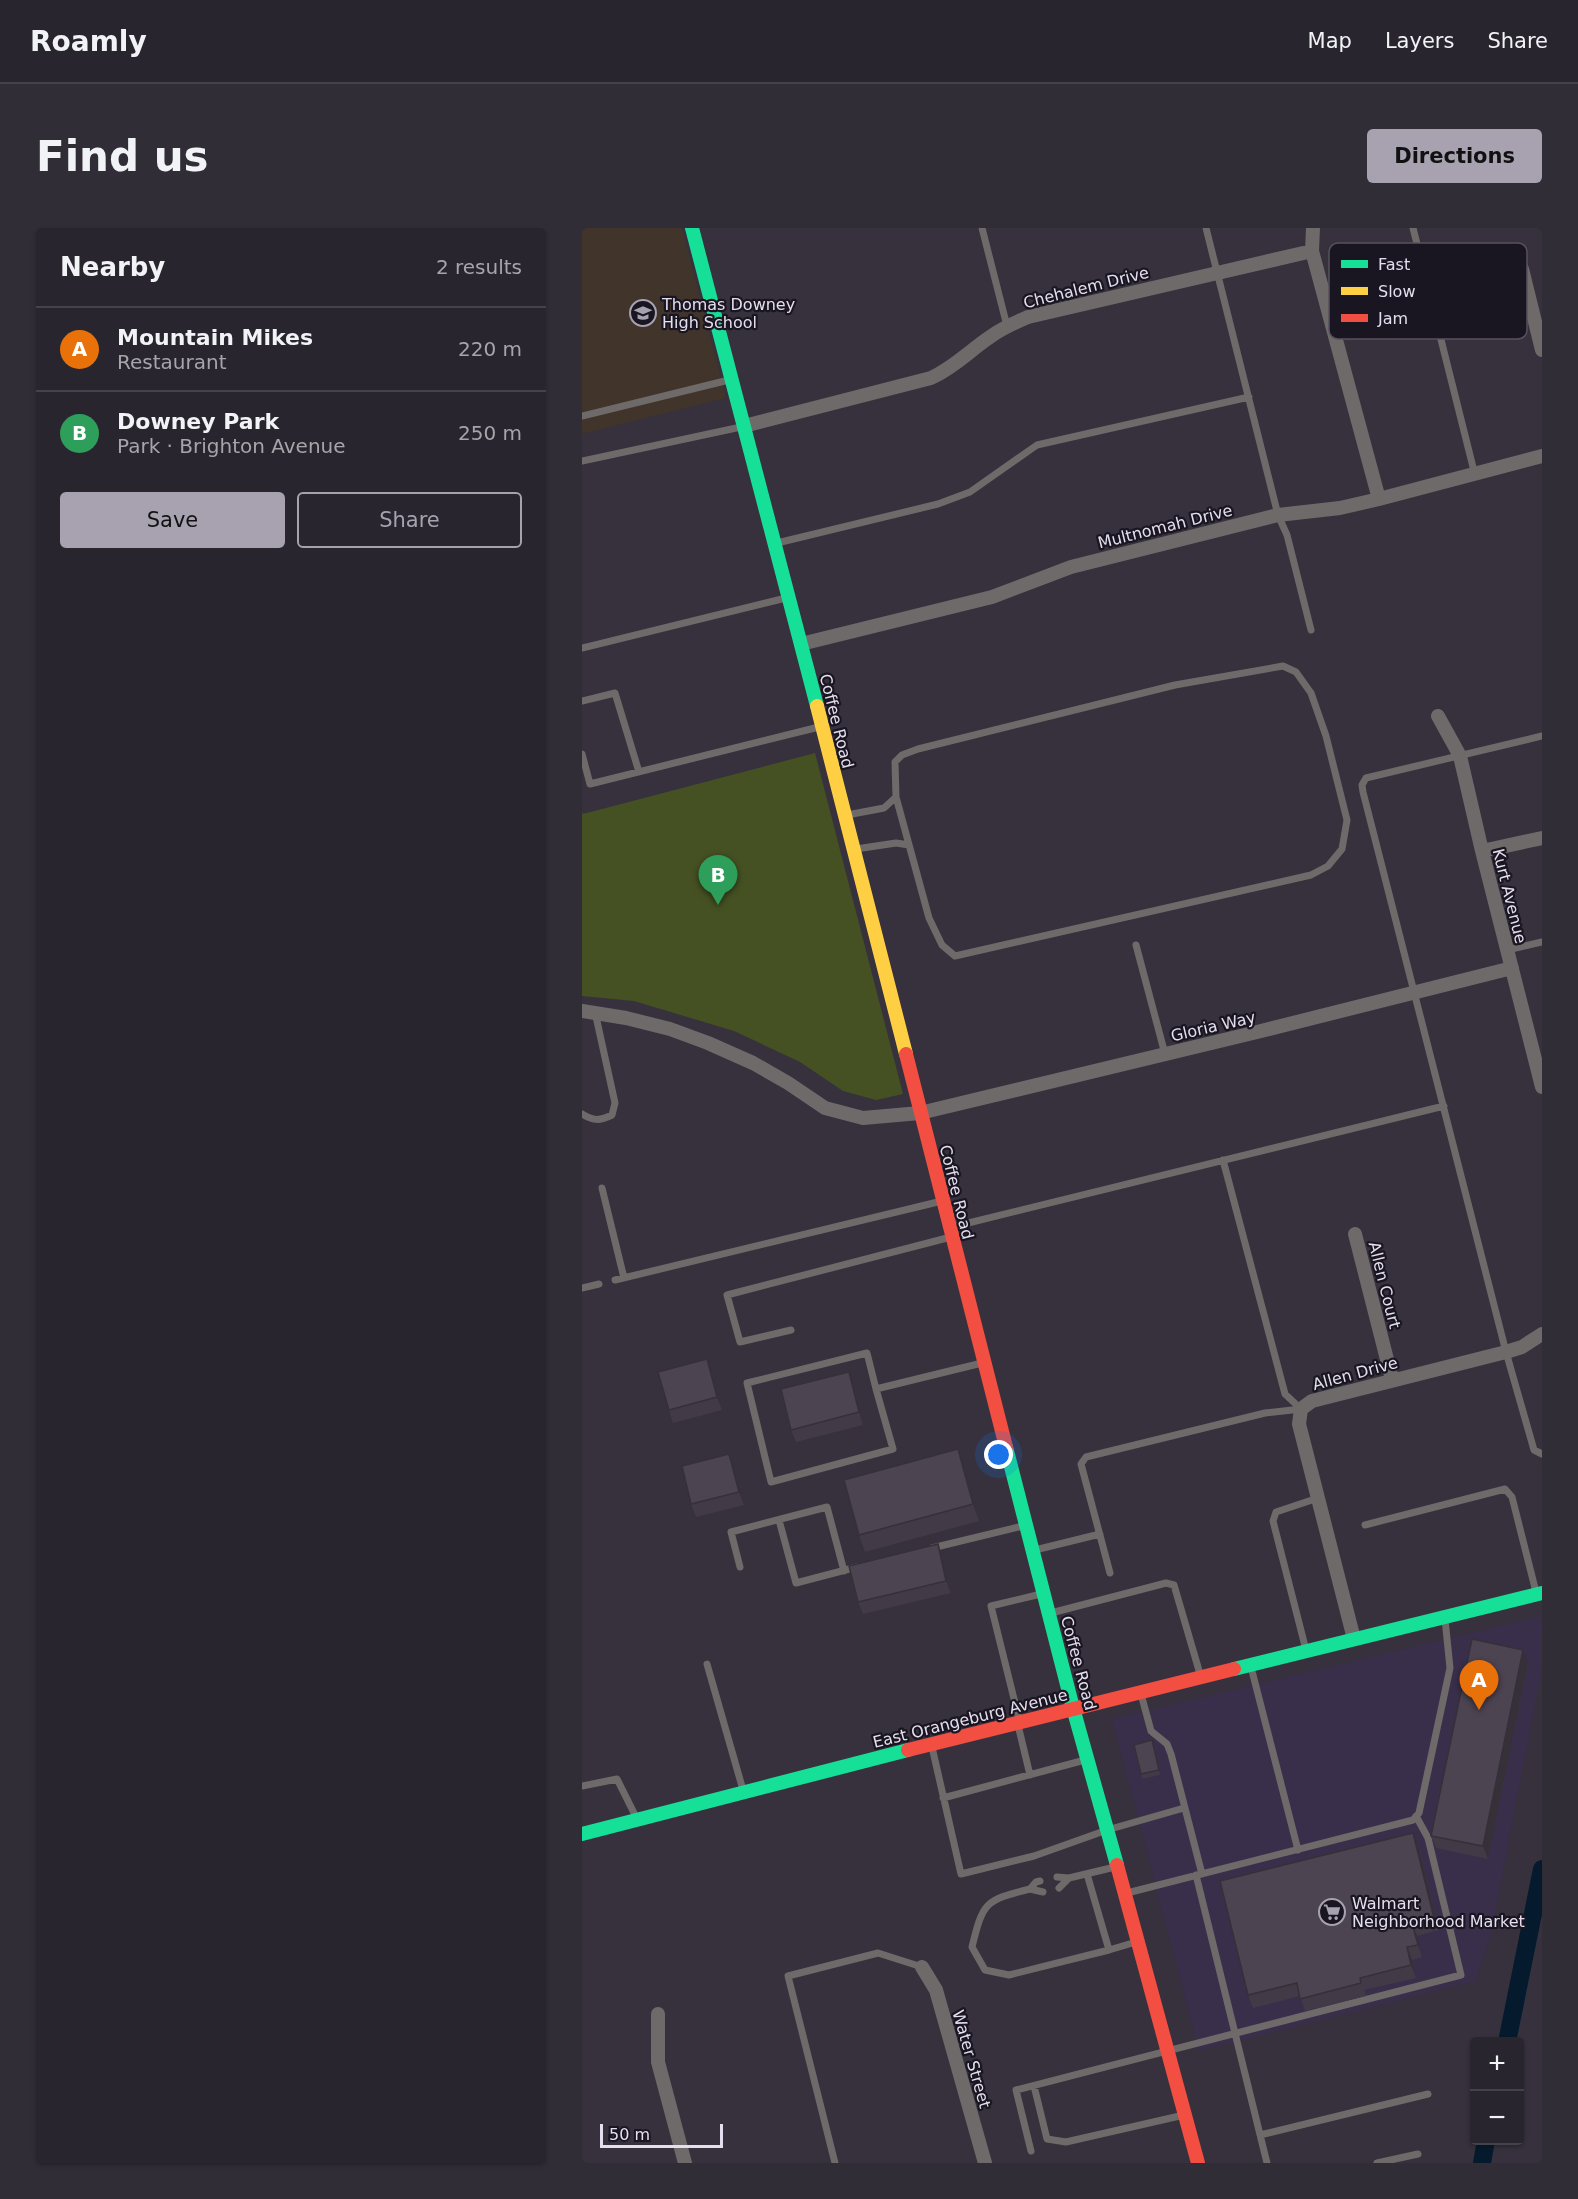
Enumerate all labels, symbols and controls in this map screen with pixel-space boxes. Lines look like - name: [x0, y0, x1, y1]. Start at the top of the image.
- text: Roamly: [30, 25, 147, 58]
- text: Map: [1308, 29, 1352, 53]
- text: Layers: [1385, 29, 1454, 53]
- text: Share: [1487, 29, 1548, 53]
- button: Directions: [1367, 129, 1542, 183]
- text: Find us: [36, 132, 209, 181]
- legend: [1329, 243, 1527, 339]
- text: Nearby: [60, 252, 165, 282]
- text: 2 results: [436, 255, 522, 279]
- text: Fast: [1378, 255, 1410, 274]
- street label: Chehalem Drive: [1021, 263, 1151, 312]
- text: Slow: [1378, 282, 1415, 301]
- place label: Thomas Downey High School: [661, 295, 795, 332]
- school or university icon: Thomas Downey High School: [628, 298, 658, 328]
- text: Jam: [1377, 309, 1408, 328]
- text: Mountain Mikes: [117, 325, 313, 350]
- text: A: [72, 337, 87, 361]
- text: 220 m: [458, 337, 522, 361]
- text: Restaurant: [117, 350, 227, 374]
- text: Downey Park: [117, 409, 279, 434]
- text: B: [72, 421, 87, 445]
- text: 250 m: [458, 421, 522, 445]
- text: Park · Brighton Avenue: [117, 434, 346, 458]
- button: Save: [60, 492, 285, 548]
- button: Share: [297, 492, 522, 548]
- street label: Multnomah Drive: [1096, 501, 1234, 552]
- street label: Coffee Road: [816, 672, 857, 770]
- street label: Kurt Avenue: [1489, 847, 1530, 946]
- pin: B: [698, 856, 738, 905]
- street label: Gloria Way: [1169, 1007, 1257, 1045]
- street label: Coffee Road: [936, 1143, 977, 1241]
- street label: Allen Court: [1365, 1240, 1404, 1331]
- street label: Allen Drive: [1310, 1353, 1400, 1394]
- your location: [984, 1440, 1013, 1469]
- street label: Coffee Road: [1057, 1614, 1100, 1712]
- pin: A: [1460, 1660, 1498, 1710]
- street label: East Orangeburg Avenue: [871, 1685, 1069, 1752]
- place label: Walmart Neighborhood Market: [1352, 1894, 1525, 1931]
- supermarket icon: Walmart Neighborhood Market: [1317, 1897, 1347, 1927]
- street label: Water Street: [948, 2008, 995, 2110]
- map controls: [1470, 2037, 1524, 2145]
- button: +: [1470, 2037, 1524, 2091]
- button: −: [1470, 2091, 1524, 2145]
- scale bar: [600, 2121, 723, 2148]
- text: 50 m: [609, 2125, 650, 2144]

